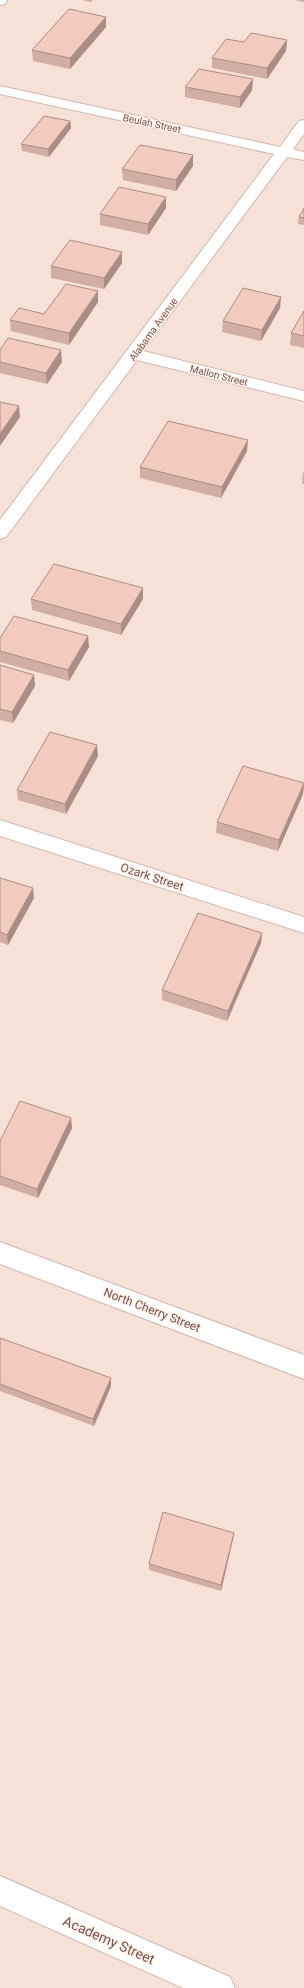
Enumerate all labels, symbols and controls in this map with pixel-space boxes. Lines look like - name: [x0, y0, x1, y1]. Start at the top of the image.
- street label: Beulah Street: [122, 112, 182, 135]
- street label: Alabama Avenue: [127, 296, 180, 363]
- street label: Mallon Street: [189, 363, 249, 388]
- street label: Ozark Street: [119, 860, 185, 894]
- street label: North Cherry Street: [102, 1285, 202, 1335]
- street label: Academy Street: [61, 1913, 158, 1968]

